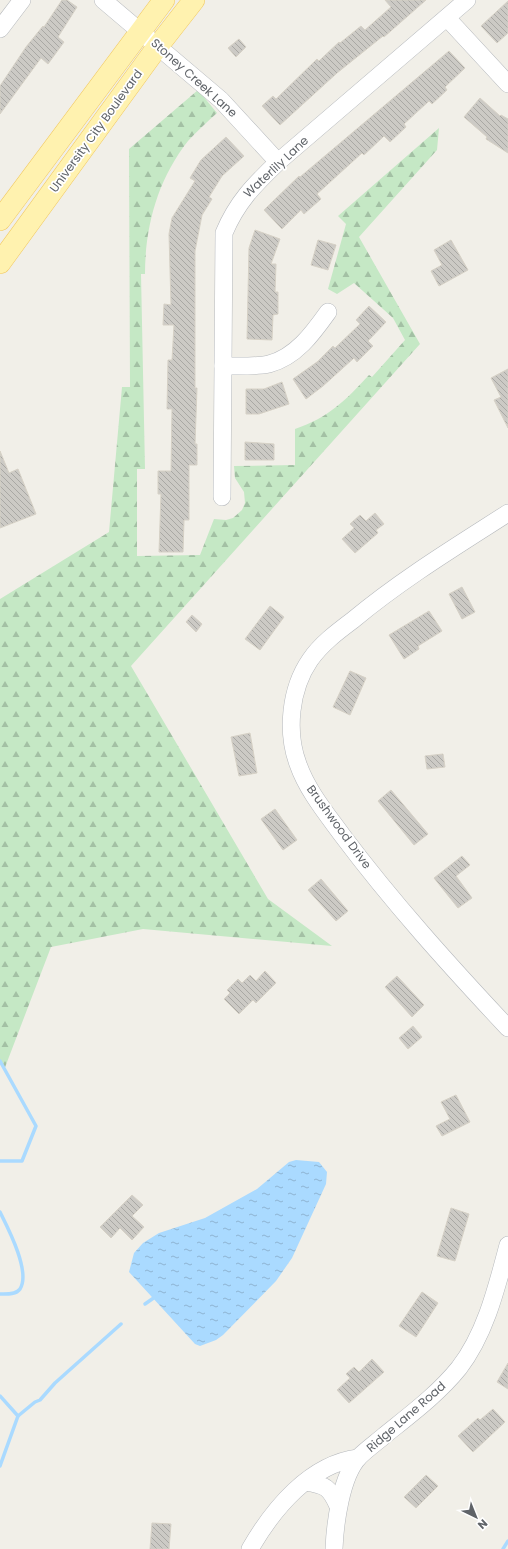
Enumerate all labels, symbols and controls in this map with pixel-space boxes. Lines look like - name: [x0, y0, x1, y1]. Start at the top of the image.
- street label: Stoney Creek Lane: [148, 34, 241, 121]
- street label: University City Boulevard: [45, 66, 146, 196]
- street label: Waterlily Lane: [239, 132, 312, 201]
- street label: Brushwood Drive: [303, 781, 376, 872]
- street label: Ridge Lane Road: [362, 1377, 449, 1456]
- north arrow: [456, 1497, 496, 1537]
- text: N: [474, 1516, 491, 1533]

